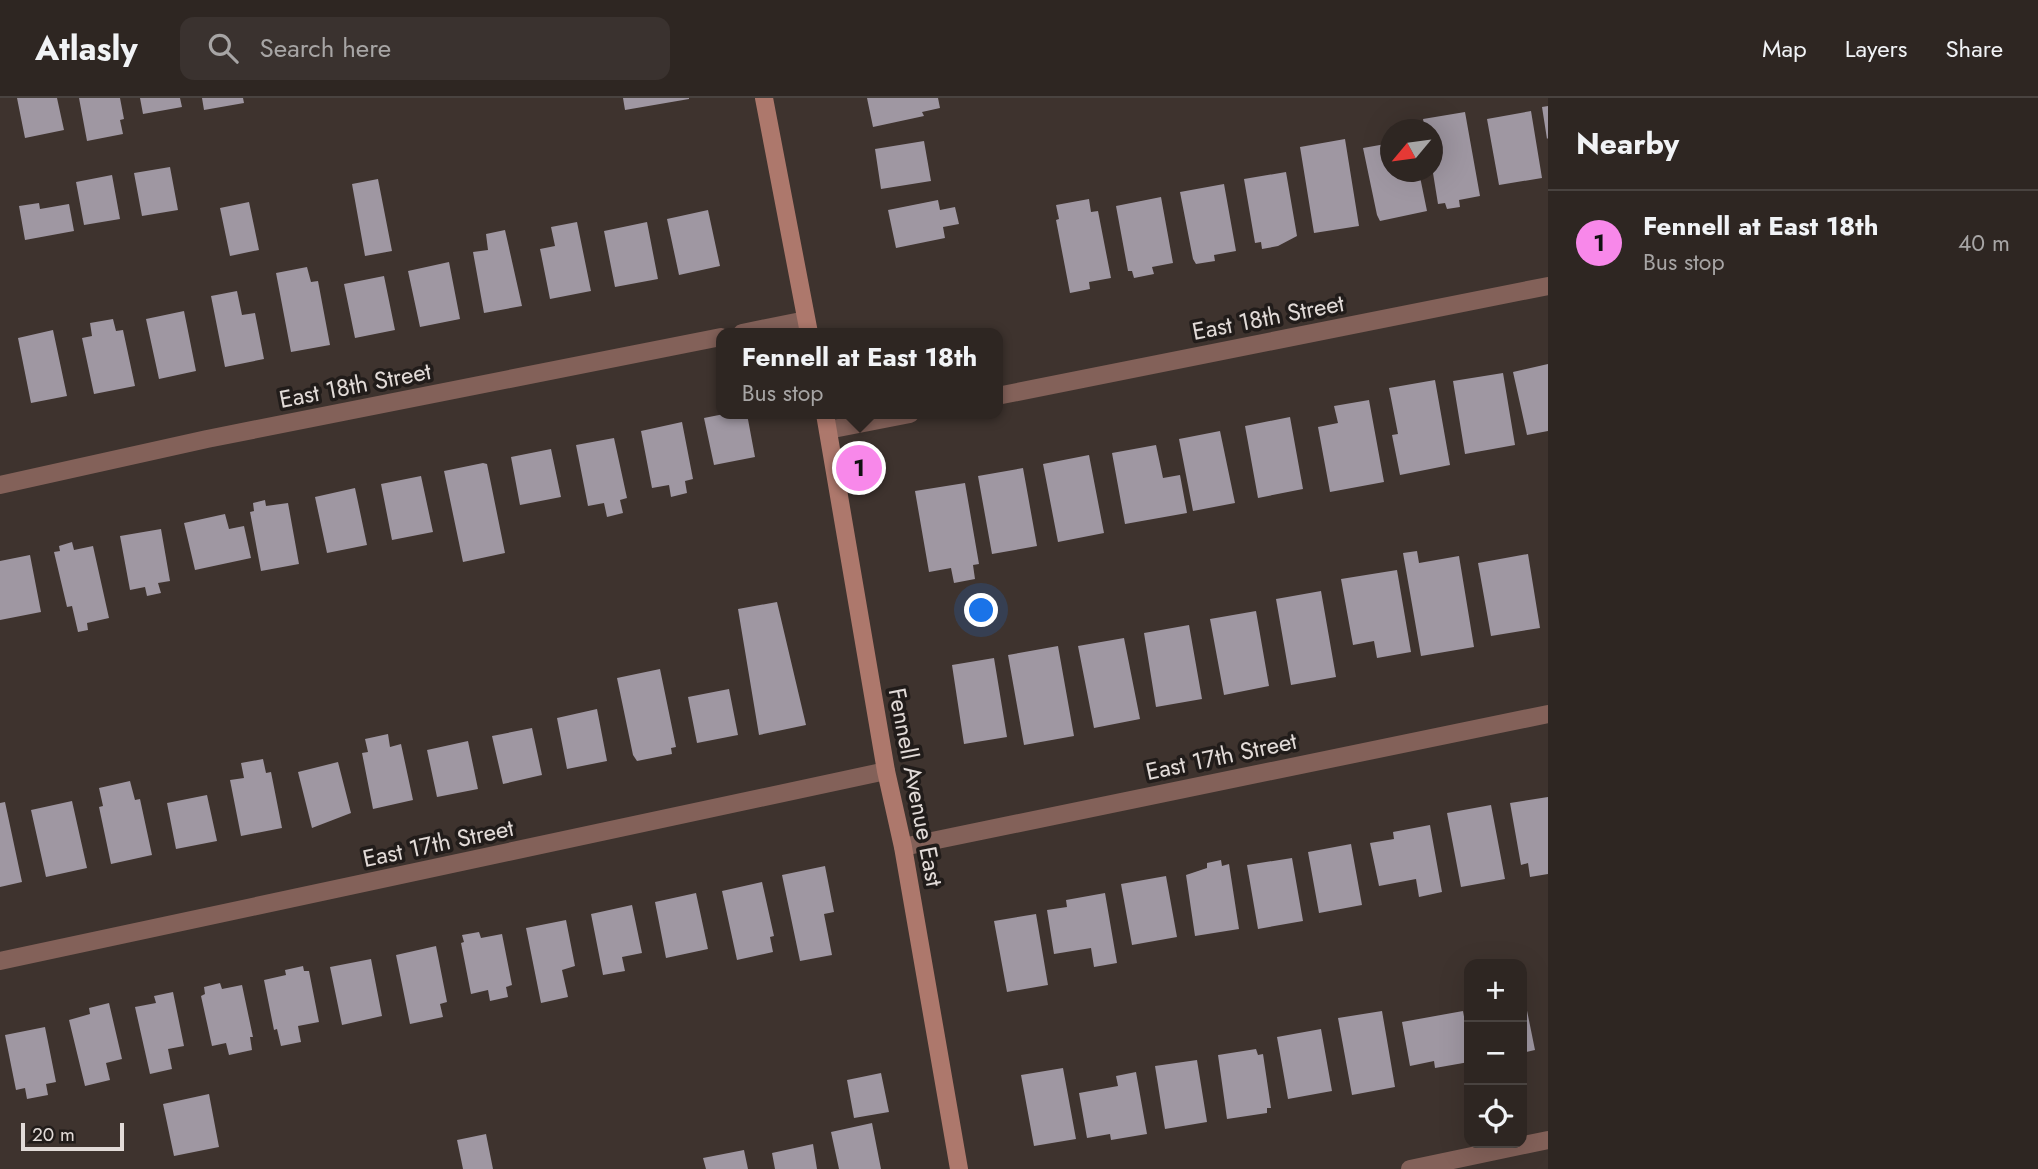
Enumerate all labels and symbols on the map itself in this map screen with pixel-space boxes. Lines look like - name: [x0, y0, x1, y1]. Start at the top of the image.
- north arrow: [1380, 119, 1443, 182]
- street label: East 18th Street: [1189, 285, 1347, 349]
- street label: East 18th Street: [276, 353, 434, 417]
- pin: 1: [836, 442, 882, 494]
- your location: [964, 593, 998, 627]
- street label: Fennell Avenue East: [880, 685, 952, 890]
- street label: East 17th Street: [1142, 723, 1300, 789]
- street label: East 17th Street: [359, 810, 517, 876]
- scale bar: [21, 1120, 124, 1152]

